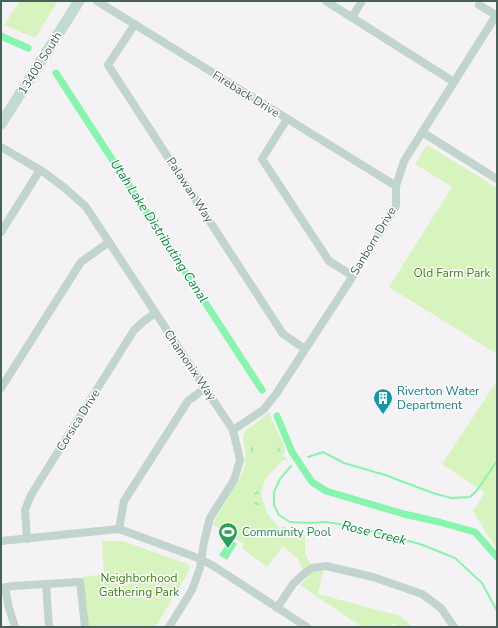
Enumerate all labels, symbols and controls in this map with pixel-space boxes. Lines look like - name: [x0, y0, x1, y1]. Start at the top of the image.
- street label: 13400 South: [14, 29, 66, 97]
- street label: Fireback Drive: [209, 67, 283, 121]
- street label: Palawan Way: [163, 154, 218, 226]
- water label: Utah Lake Distributing Canal: [106, 156, 212, 306]
- street label: Sanborn Drive: [346, 204, 400, 278]
- park label: Old Farm Park: [413, 265, 492, 281]
- street label: Chamonix Way: [160, 326, 220, 404]
- place label: Riverton Water Department: [397, 383, 480, 413]
- street label: Corsica Drive: [53, 386, 103, 454]
- building icon: Riverton Water Department: [372, 387, 394, 415]
- water label: Rose Creek: [340, 516, 409, 550]
- sports icon: Community Pool: [217, 521, 239, 549]
- place label: Community Pool: [242, 524, 331, 540]
- park label: Neighborhood Gathering Park: [99, 570, 180, 600]

